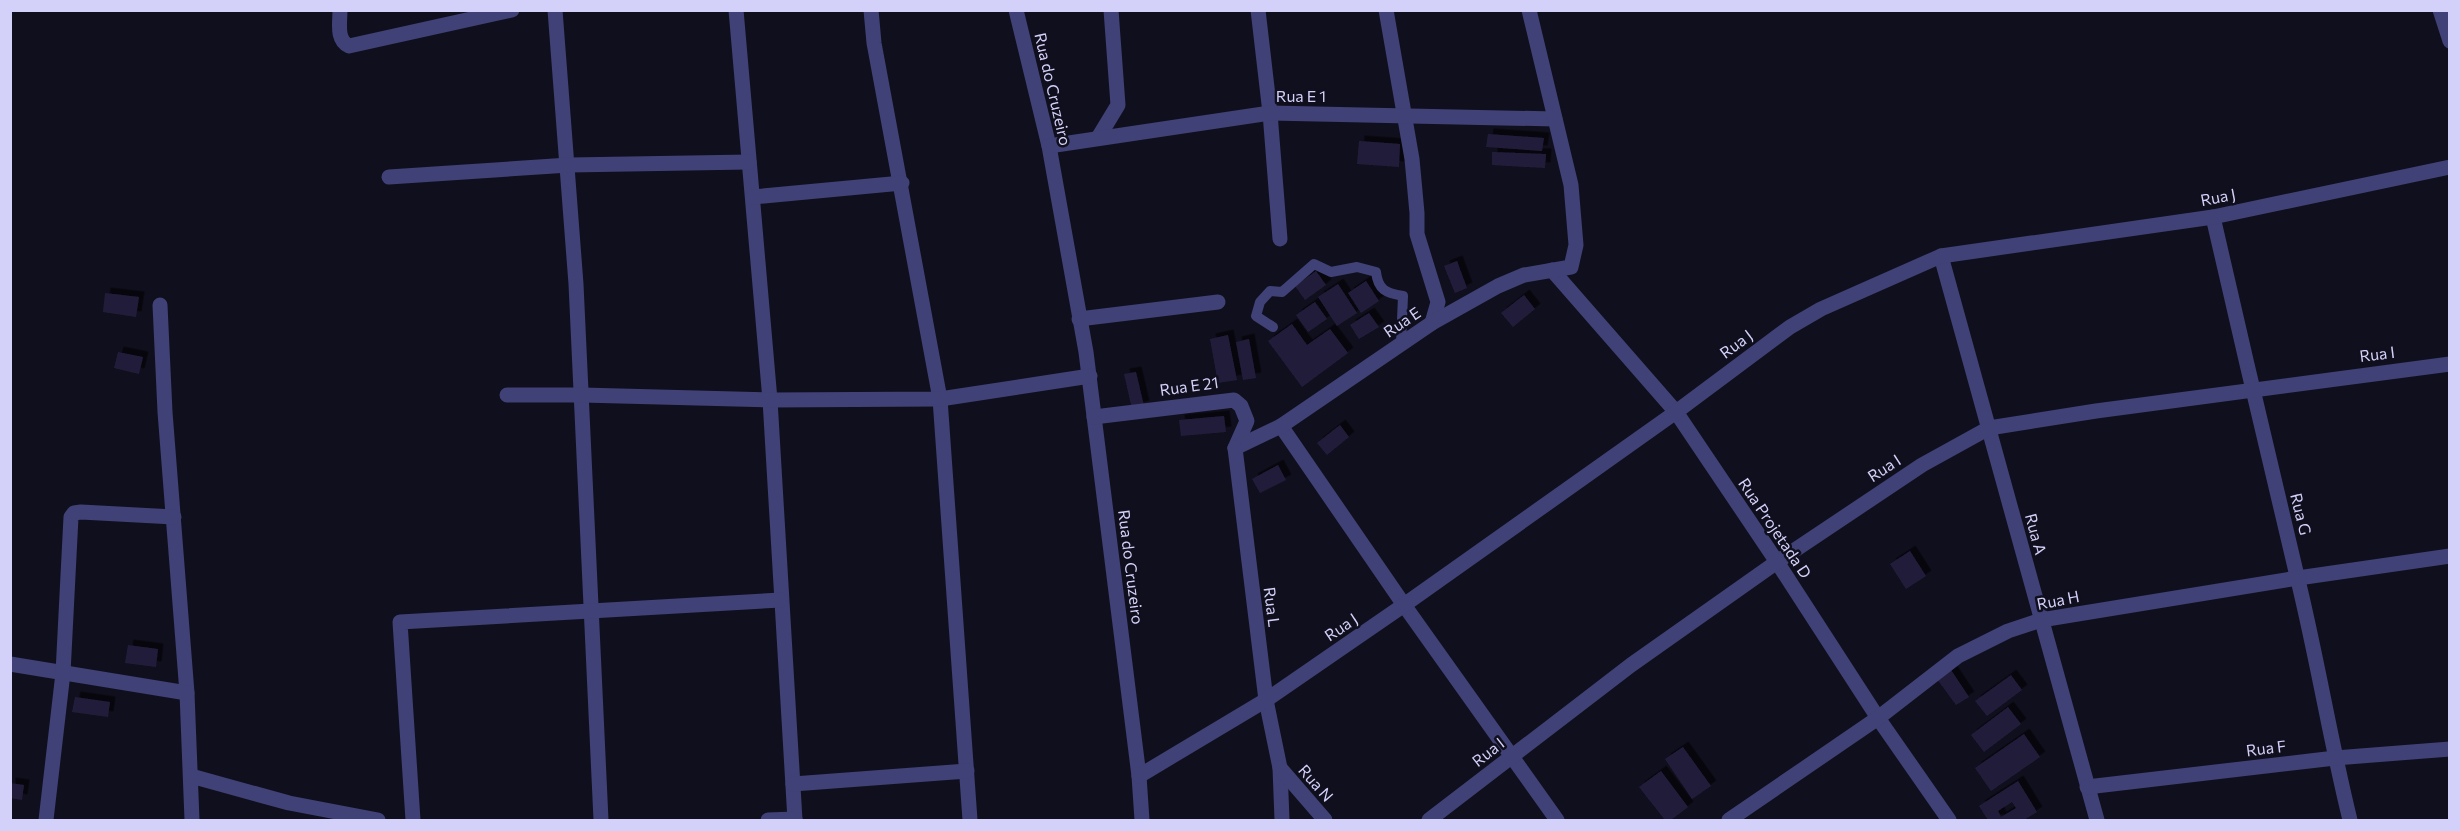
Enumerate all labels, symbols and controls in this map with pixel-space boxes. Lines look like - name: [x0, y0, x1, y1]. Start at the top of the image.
- street label: Rua do Cruzeiro: [1031, 31, 1076, 147]
- street label: Rua E 1: [1276, 86, 1326, 105]
- street label: Rua J: [2199, 184, 2237, 209]
- street label: Rua E: [1380, 302, 1424, 341]
- street label: Rua J: [1716, 325, 1756, 362]
- street label: Rua I: [2358, 342, 2396, 365]
- street label: Rua E 21: [1158, 372, 1220, 399]
- street label: Rua I: [1864, 450, 1904, 485]
- street label: Rua Projetada D: [1735, 474, 1816, 581]
- street label: Rua G: [2287, 491, 2316, 537]
- street label: Rua do Cruzeiro: [1115, 509, 1148, 625]
- street label: Rua A: [2022, 511, 2051, 557]
- street label: Rua L: [1261, 586, 1284, 628]
- street label: Rua H: [2035, 586, 2081, 613]
- street label: Rua J: [1321, 609, 1361, 644]
- street label: Rua I: [1468, 733, 1508, 770]
- street label: Rua F: [2245, 736, 2287, 759]
- street label: Rua N: [1295, 760, 1338, 805]

